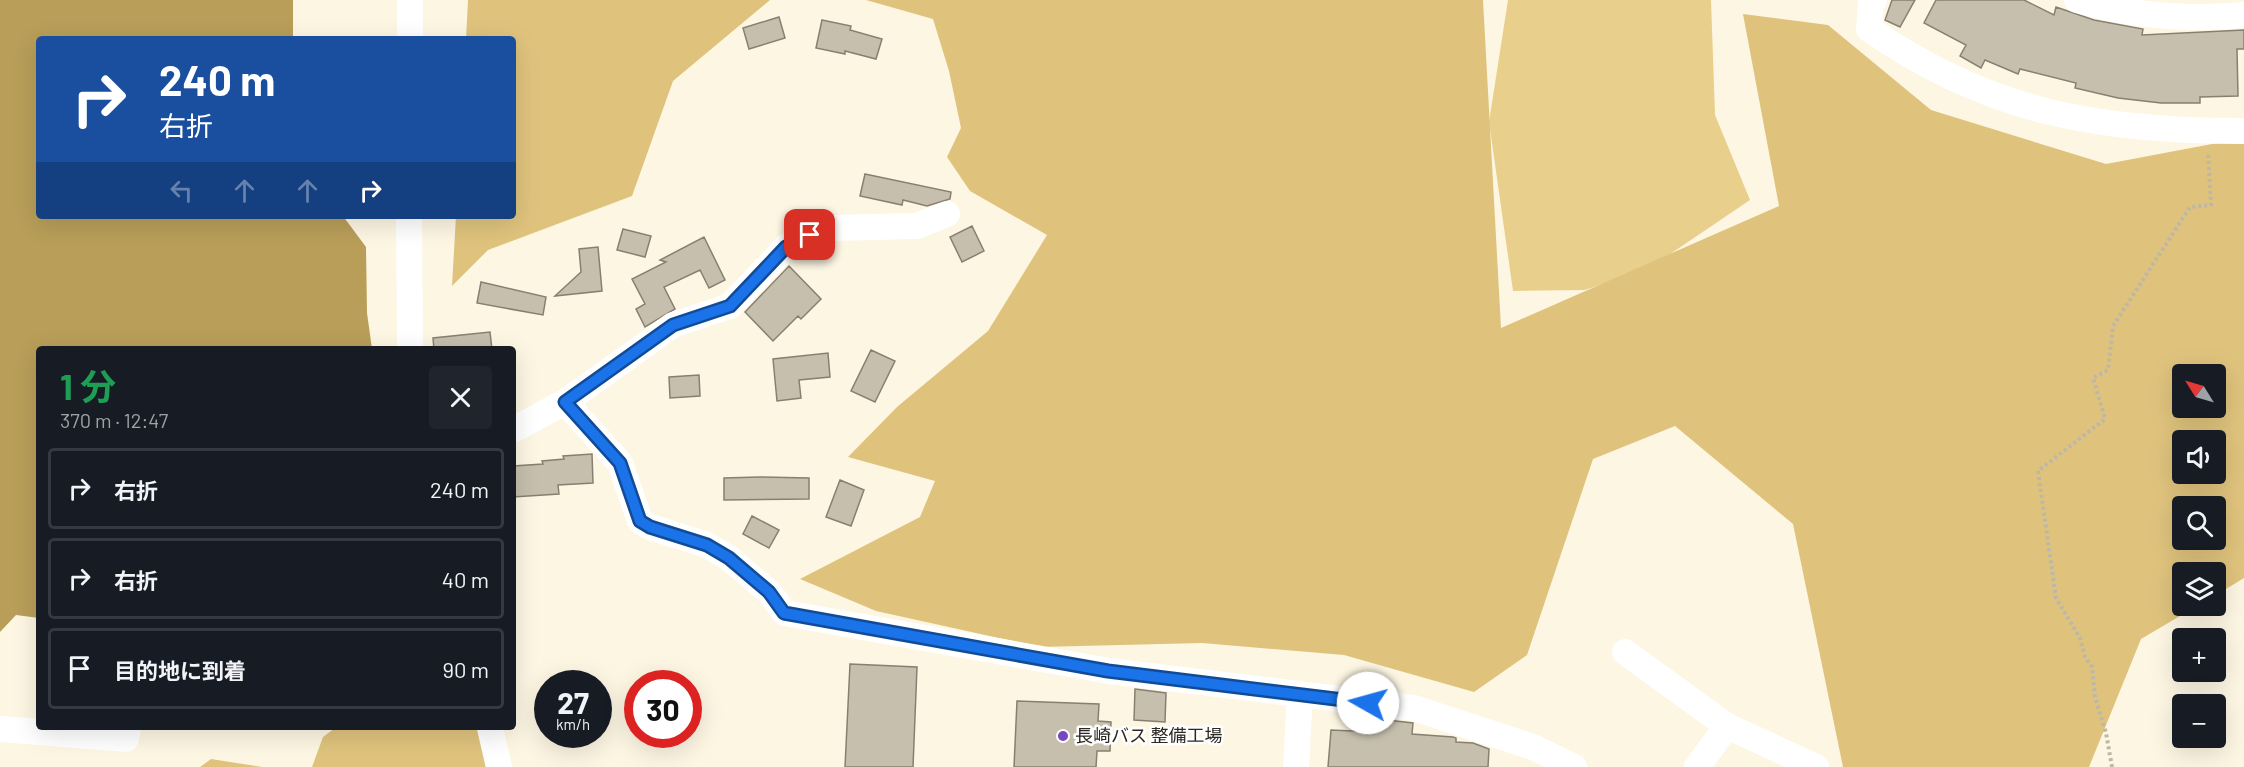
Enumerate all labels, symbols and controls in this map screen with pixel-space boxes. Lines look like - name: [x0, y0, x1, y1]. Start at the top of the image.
- text: 240 m: [159, 54, 275, 104]
- icon: right: [60, 60, 138, 138]
- text: 右折: [159, 109, 213, 141]
- icon: left: [165, 174, 198, 207]
- icon: ahead: [228, 174, 261, 207]
- icon: ahead: [291, 174, 324, 207]
- icon: right: [354, 174, 387, 207]
- pin: [784, 209, 835, 260]
- icon: arrive: [793, 218, 826, 251]
- text: 1 分: [60, 364, 116, 407]
- north arrow: [2172, 364, 2226, 418]
- map controls: [2172, 364, 2226, 748]
- button: close: [429, 366, 492, 429]
- text: 370 m · 12:47: [60, 408, 168, 432]
- button: sound: [2172, 430, 2226, 484]
- icon: right: [63, 472, 96, 505]
- text: 240 m: [430, 476, 489, 502]
- text: 右折: [114, 477, 158, 503]
- button: search: [2172, 496, 2226, 550]
- icon: right: [63, 562, 96, 595]
- button: layers: [2172, 562, 2226, 616]
- text: 40 m: [442, 566, 489, 592]
- text: 右折: [114, 567, 158, 593]
- button: +: [2172, 628, 2226, 682]
- icon: arrive: [63, 652, 96, 685]
- text: 90 m: [443, 656, 489, 682]
- text: 目的地に到着: [114, 657, 246, 683]
- speed limit sign: 30: [624, 670, 702, 748]
- position arrow: [1336, 671, 1400, 735]
- text: 27: [557, 684, 589, 720]
- button: −: [2172, 694, 2226, 748]
- text: km/h: [556, 715, 590, 733]
- place label: 長崎バス 整備工場: [1075, 724, 1223, 746]
- marker: 長崎バス 整備工場: [1056, 729, 1070, 743]

